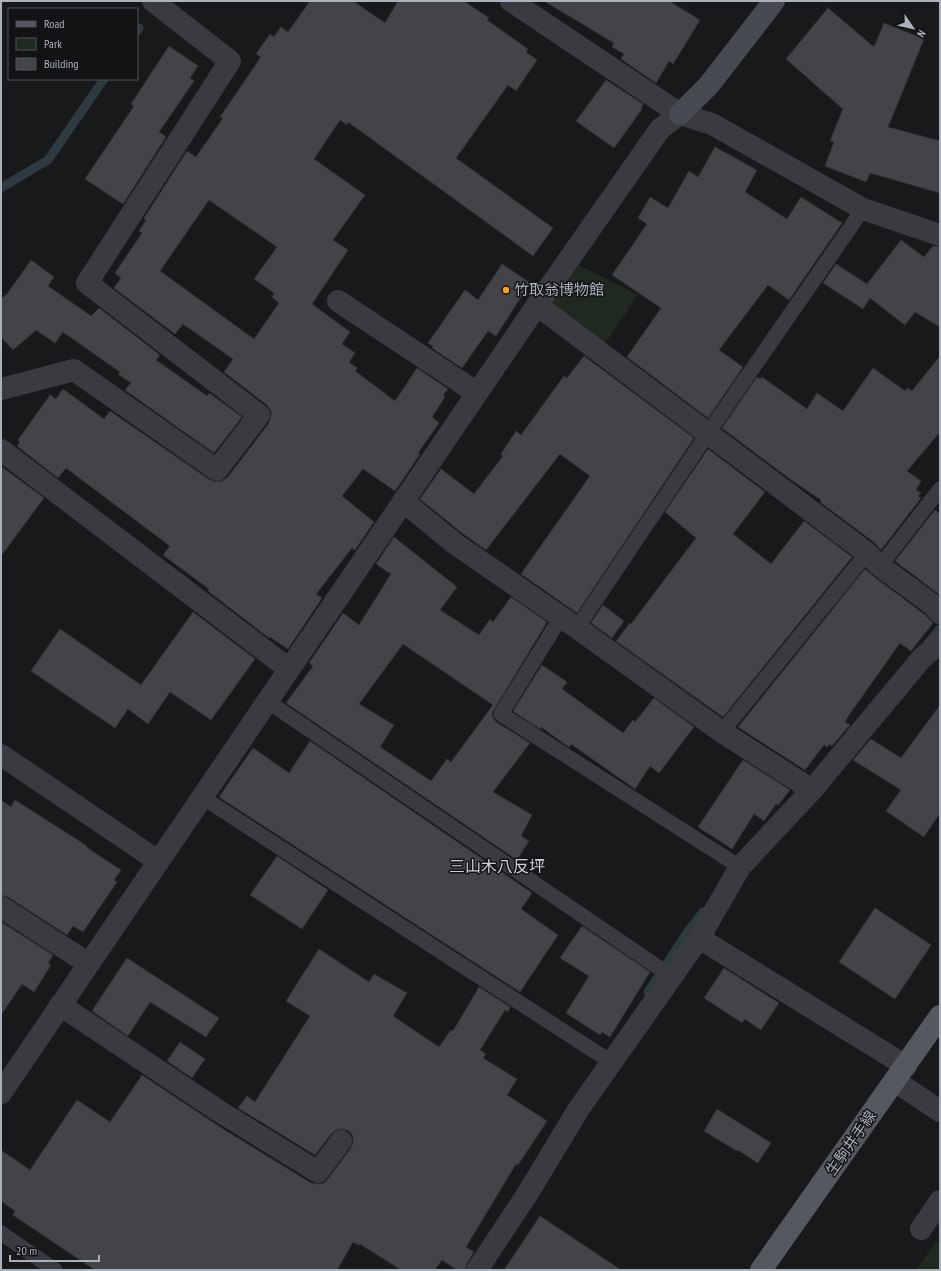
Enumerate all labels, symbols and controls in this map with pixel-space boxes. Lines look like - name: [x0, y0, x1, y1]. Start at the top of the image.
- legend: [8, 8, 138, 80]
- north arrow: [893, 8, 933, 48]
- text: Road: [44, 16, 64, 31]
- text: N: [914, 27, 929, 40]
- text: Park: [44, 36, 62, 51]
- text: Building: [44, 56, 79, 71]
- place label: 竹取翁博物館: [514, 280, 604, 299]
- marker: 竹取翁博物館: [501, 285, 511, 295]
- district label: 三山木八反坪: [449, 856, 545, 876]
- street label: 生駒井手線: [821, 1107, 880, 1179]
- scale bar: [10, 1237, 99, 1263]
- text: 20 m: [16, 1243, 37, 1258]

